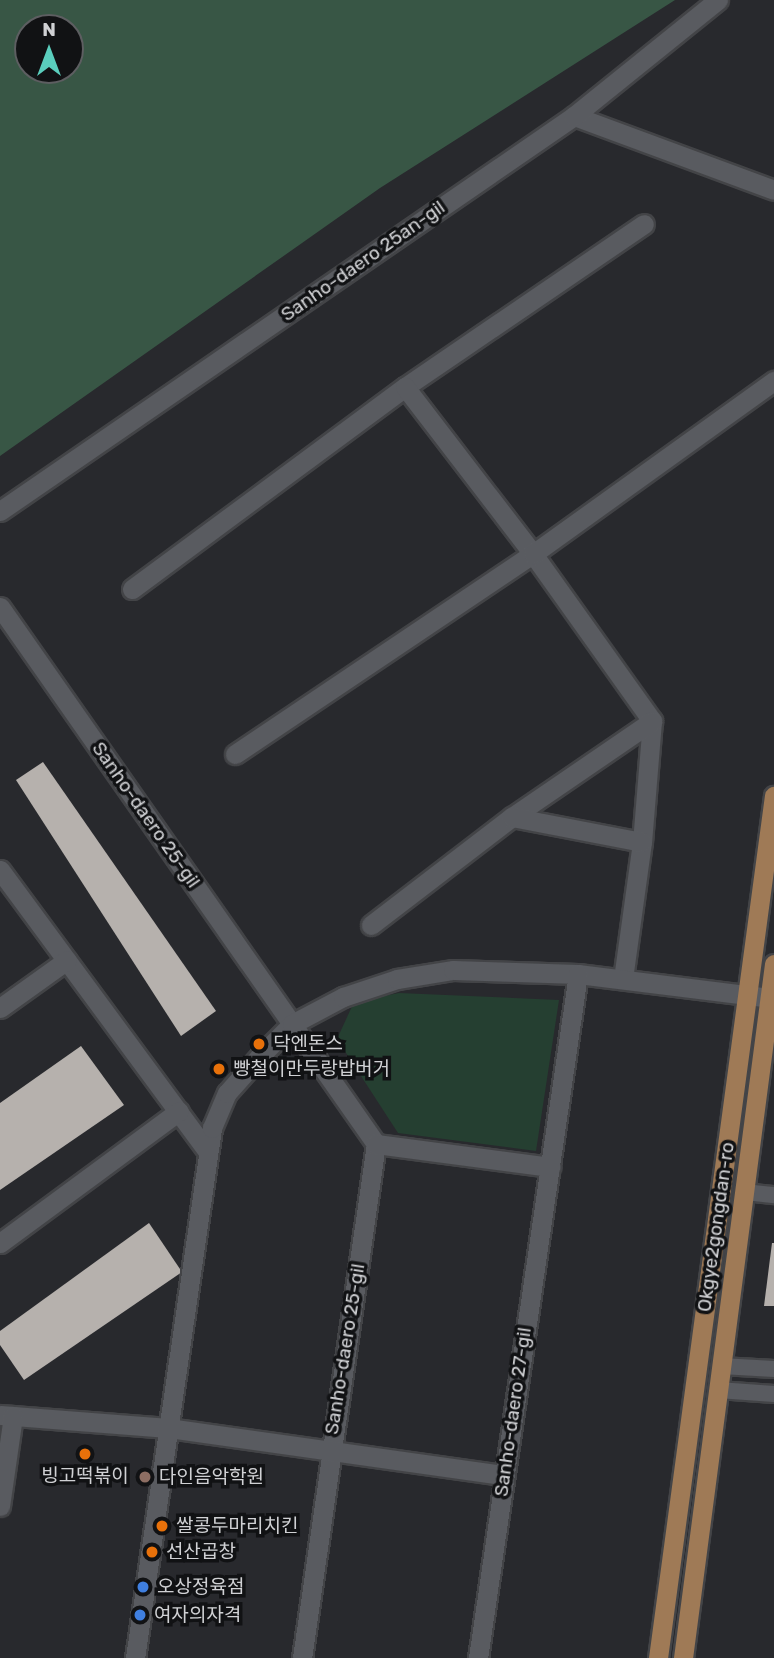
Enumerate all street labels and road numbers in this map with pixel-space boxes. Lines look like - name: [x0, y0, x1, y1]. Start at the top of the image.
- street label: Sanho-daero 25an-gil: [277, 196, 449, 326]
- street label: Sanho-daero 25-gil: [87, 738, 205, 892]
- street label: Okgye2gongdan-ro: [693, 1141, 739, 1313]
- street label: Sanho-daero 25-gil: [320, 1262, 370, 1436]
- street label: Sanho-daero 27-gil: [490, 1326, 536, 1498]

